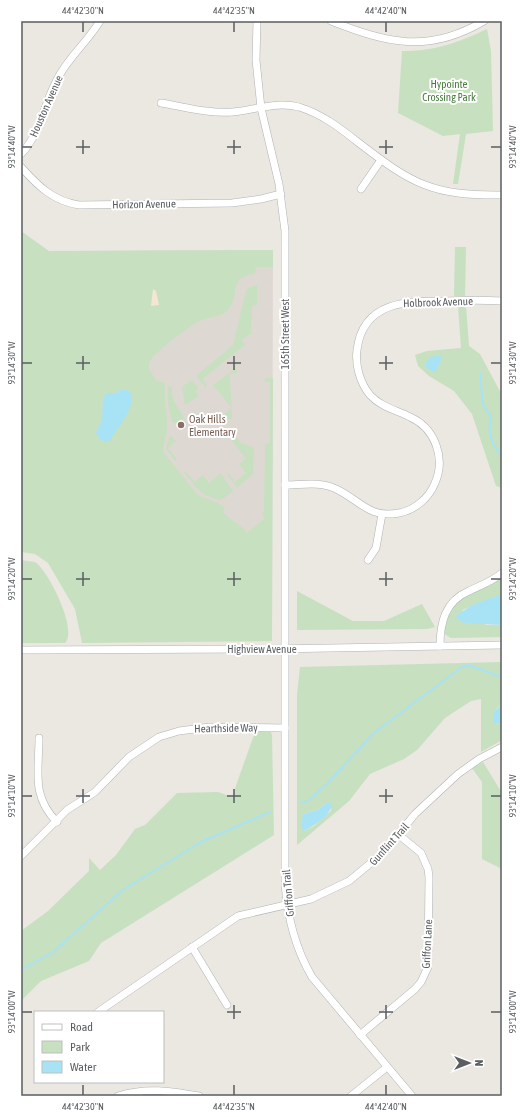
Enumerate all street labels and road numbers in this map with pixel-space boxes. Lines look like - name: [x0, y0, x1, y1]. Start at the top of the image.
- street label: Houston Avenue: [27, 73, 65, 139]
- street label: Horizon Avenue: [112, 197, 176, 211]
- street label: Holbrook Avenue: [403, 295, 473, 309]
- street label: 165th Street West: [279, 299, 291, 369]
- street label: Highview Avenue: [227, 643, 297, 655]
- street label: Hearthside Way: [194, 721, 258, 735]
- street label: Gunflint Trail: [367, 820, 411, 868]
- street label: Griffon Trail: [280, 869, 296, 917]
- street label: Griffon Lane: [420, 919, 434, 969]

